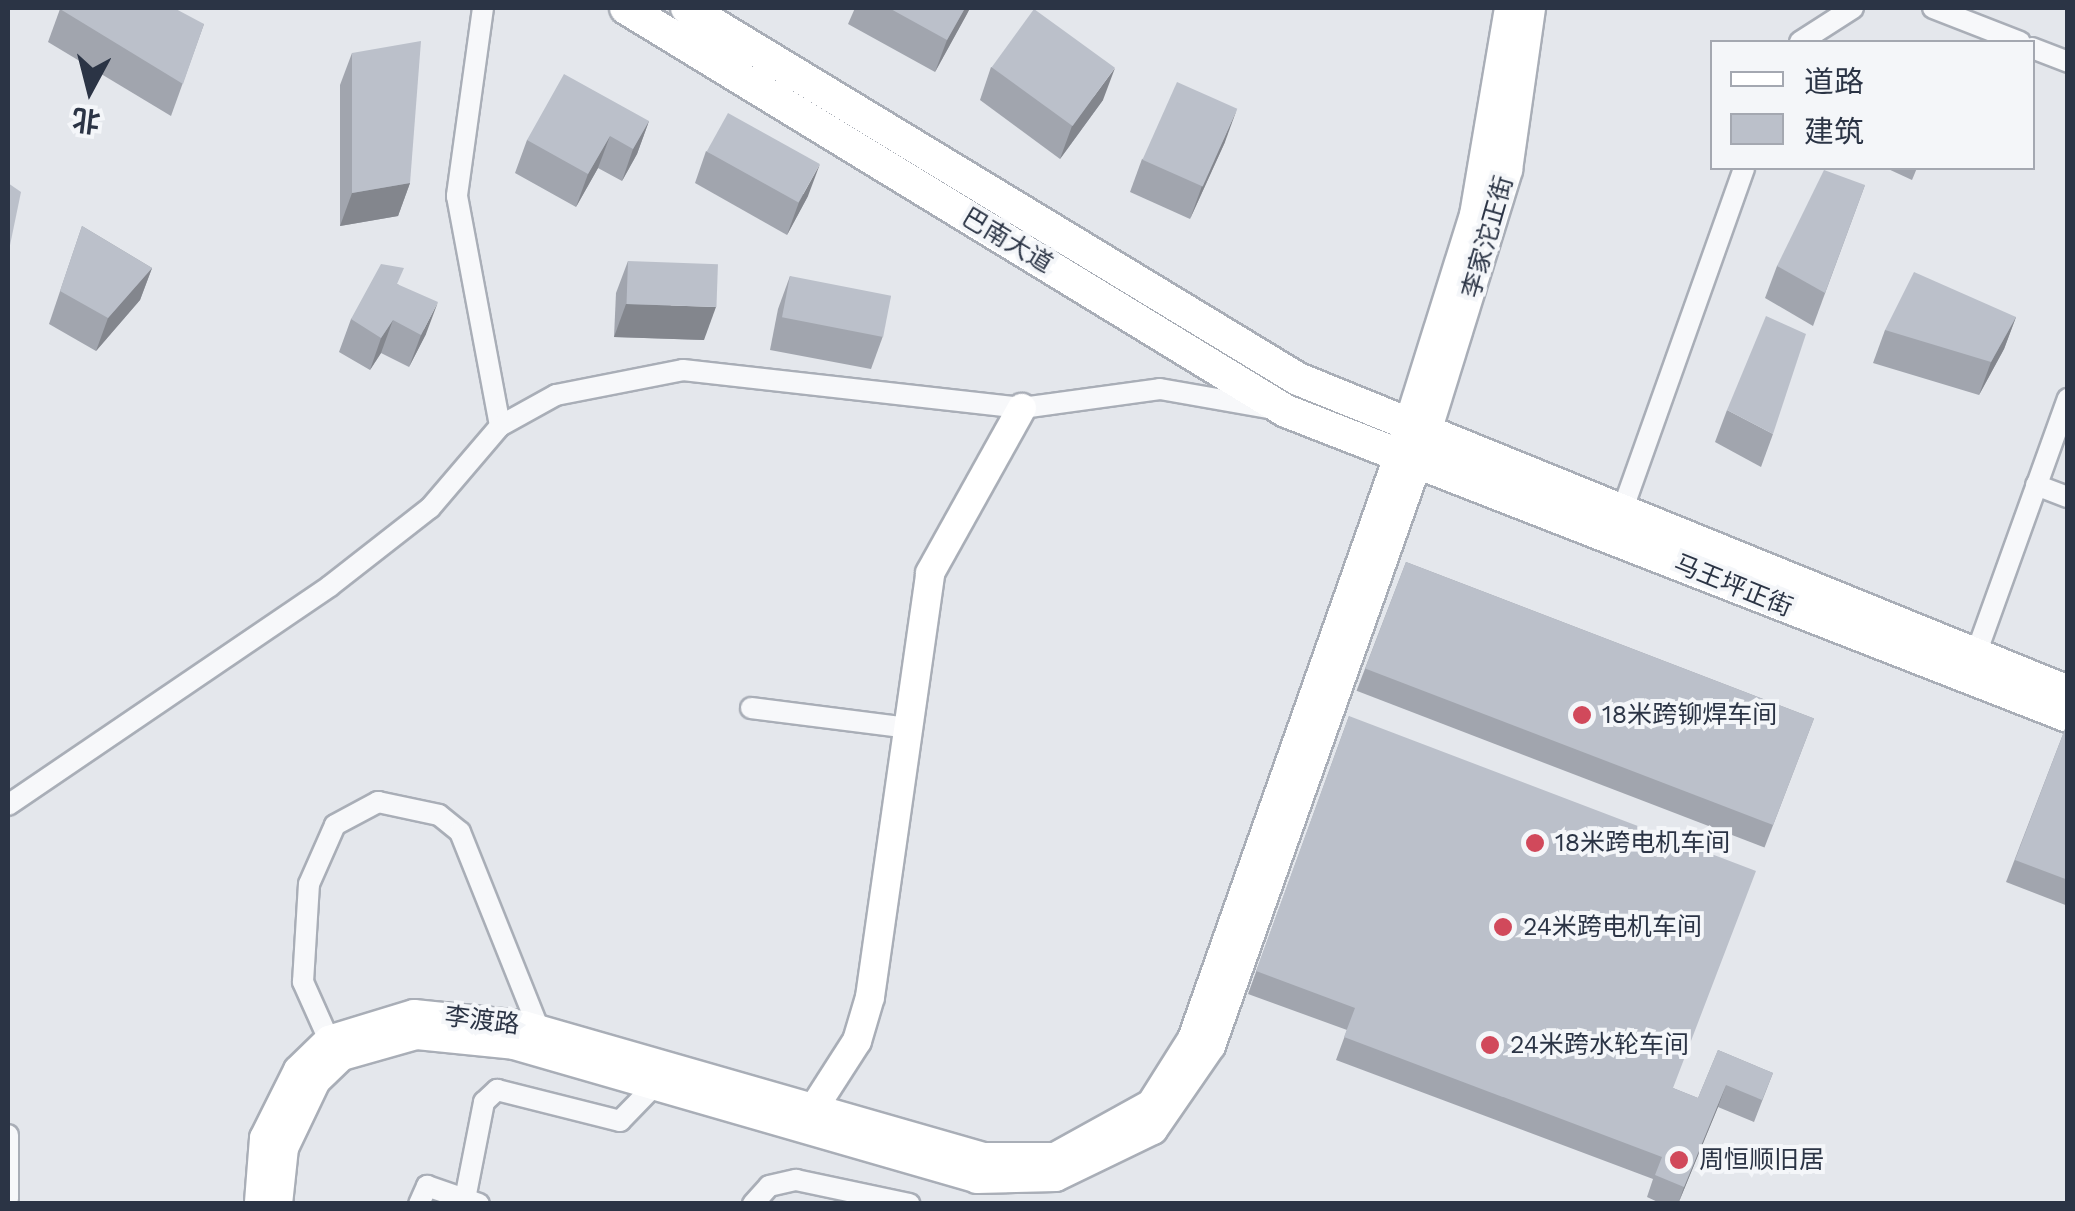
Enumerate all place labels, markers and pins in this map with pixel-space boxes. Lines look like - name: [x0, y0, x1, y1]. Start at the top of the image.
- place label: 18米跨铆焊车间: [1602, 700, 1777, 730]
- marker: 18米跨铆焊车间: [1571, 704, 1593, 726]
- place label: 18米跨电机车间: [1555, 828, 1730, 858]
- marker: 18米跨电机车间: [1524, 832, 1546, 854]
- place label: 24米跨电机车间: [1523, 912, 1702, 942]
- marker: 24米跨电机车间: [1492, 916, 1514, 938]
- place label: 24米跨水轮车间: [1510, 1030, 1689, 1060]
- marker: 24米跨水轮车间: [1479, 1034, 1501, 1056]
- place label: 周恒顺旧居: [1699, 1145, 1824, 1175]
- marker: 周恒顺旧居: [1668, 1149, 1690, 1171]

